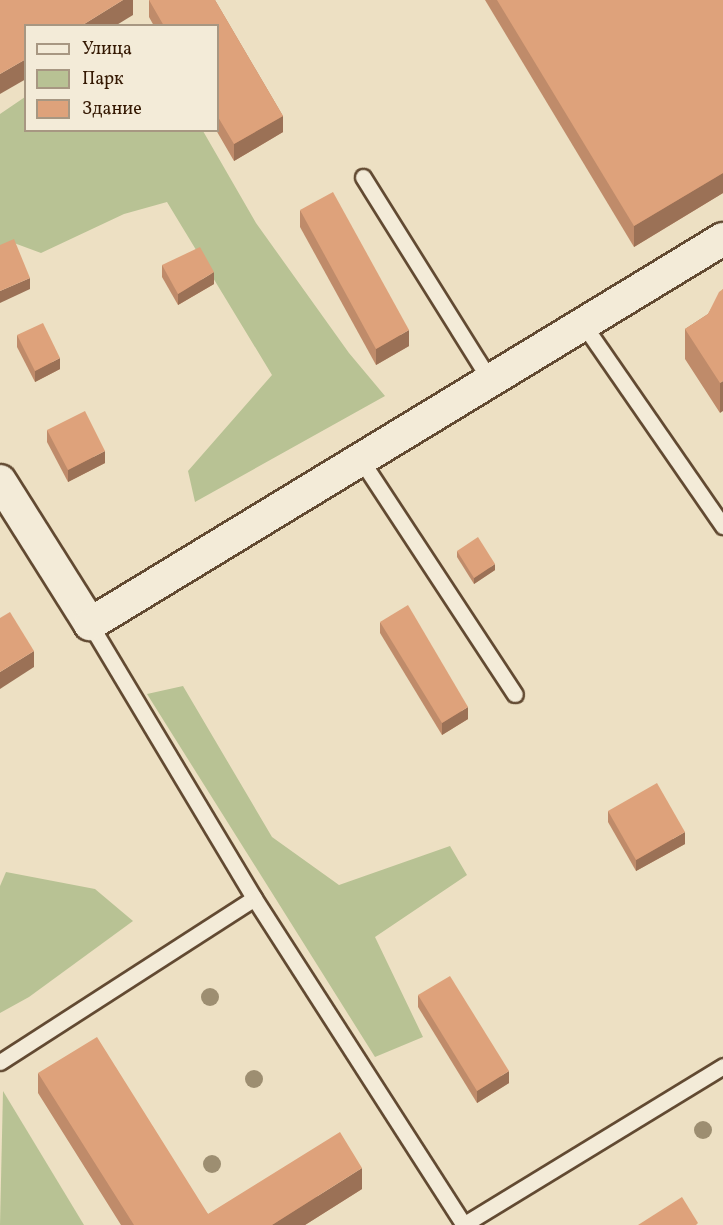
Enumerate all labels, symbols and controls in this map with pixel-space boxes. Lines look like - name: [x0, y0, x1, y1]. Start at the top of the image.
- legend: [24, 24, 219, 132]
- text: Улица: [82, 37, 132, 62]
- text: Парк: [82, 67, 124, 92]
- text: Здание: [82, 97, 142, 122]

